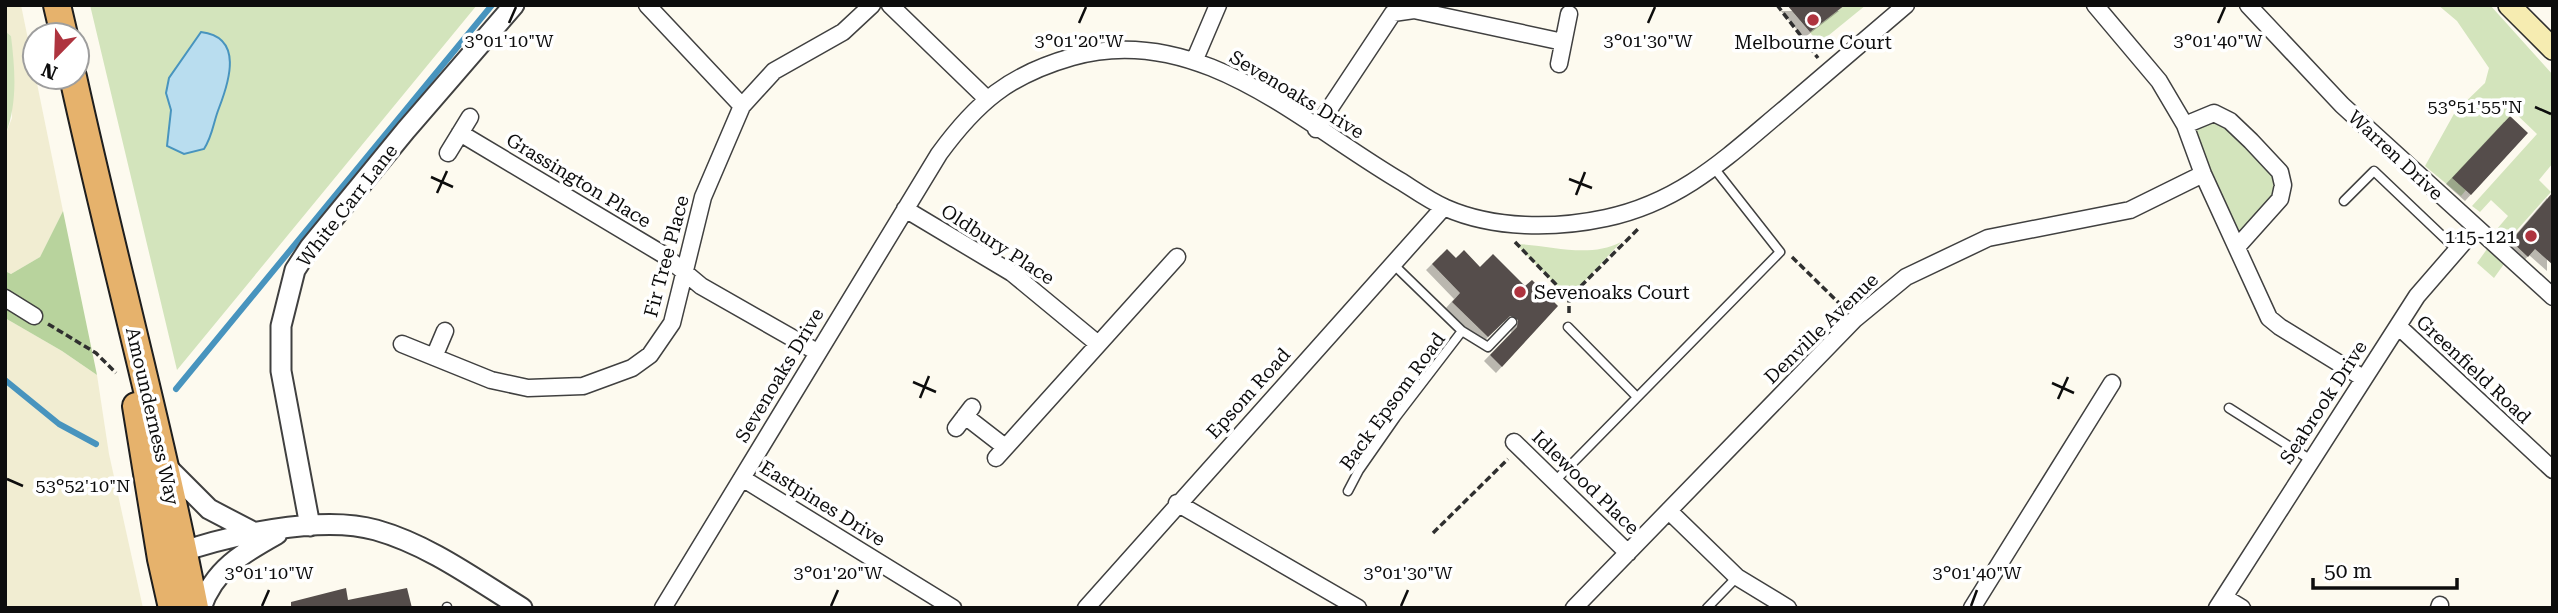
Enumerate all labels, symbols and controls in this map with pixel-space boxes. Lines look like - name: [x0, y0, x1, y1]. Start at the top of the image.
- marker: Melbourne Court: [1805, 12, 1821, 28]
- north arrow: [21, 21, 91, 91]
- text: 3°01'10"W: [465, 30, 554, 51]
- text: 3°01'20"W: [1035, 30, 1124, 51]
- text: 3°01'30"W: [1604, 30, 1693, 51]
- text: 3°01'40"W: [2174, 30, 2263, 51]
- place label: Melbourne Court: [1734, 31, 1892, 54]
- street label: Sevenoaks Drive: [1225, 45, 1368, 144]
- text: N: [38, 58, 61, 85]
- text: 53°51'55"N: [2428, 96, 2522, 117]
- street label: Warren Drive: [2343, 106, 2448, 205]
- street label: Grassington Place: [502, 128, 655, 233]
- street label: White Carr Lane: [292, 139, 402, 271]
- street label: Fir Tree Place: [639, 193, 694, 320]
- street label: Oldbury Place: [937, 199, 1059, 290]
- place label: 115-121: [2445, 225, 2517, 248]
- marker: 115-121: [2523, 228, 2539, 244]
- street label: Denville Avenue: [1760, 268, 1883, 389]
- place label: Sevenoaks Court: [1534, 281, 1690, 304]
- marker: Sevenoaks Court: [1512, 284, 1528, 300]
- street label: Sevenoaks Drive: [730, 304, 829, 447]
- street label: Greenfield Road: [2412, 310, 2536, 428]
- street label: Amounderness Way: [121, 325, 184, 508]
- street label: Back Epsom Road: [1335, 328, 1450, 474]
- street label: Seabrook Drive: [2275, 336, 2372, 468]
- street label: Epsom Road: [1202, 343, 1295, 443]
- street label: Idlewood Place: [1527, 425, 1644, 539]
- street label: Eastpines Drive: [756, 456, 890, 551]
- text: 53°52'10"N: [36, 475, 130, 496]
- scale bar: [2313, 546, 2456, 590]
- text: 50 m: [2324, 559, 2372, 583]
- text: 3°01'10"W: [225, 562, 314, 583]
- text: 3°01'20"W: [794, 562, 883, 583]
- text: 3°01'30"W: [1364, 562, 1453, 583]
- text: 3°01'40"W: [1933, 562, 2022, 583]

